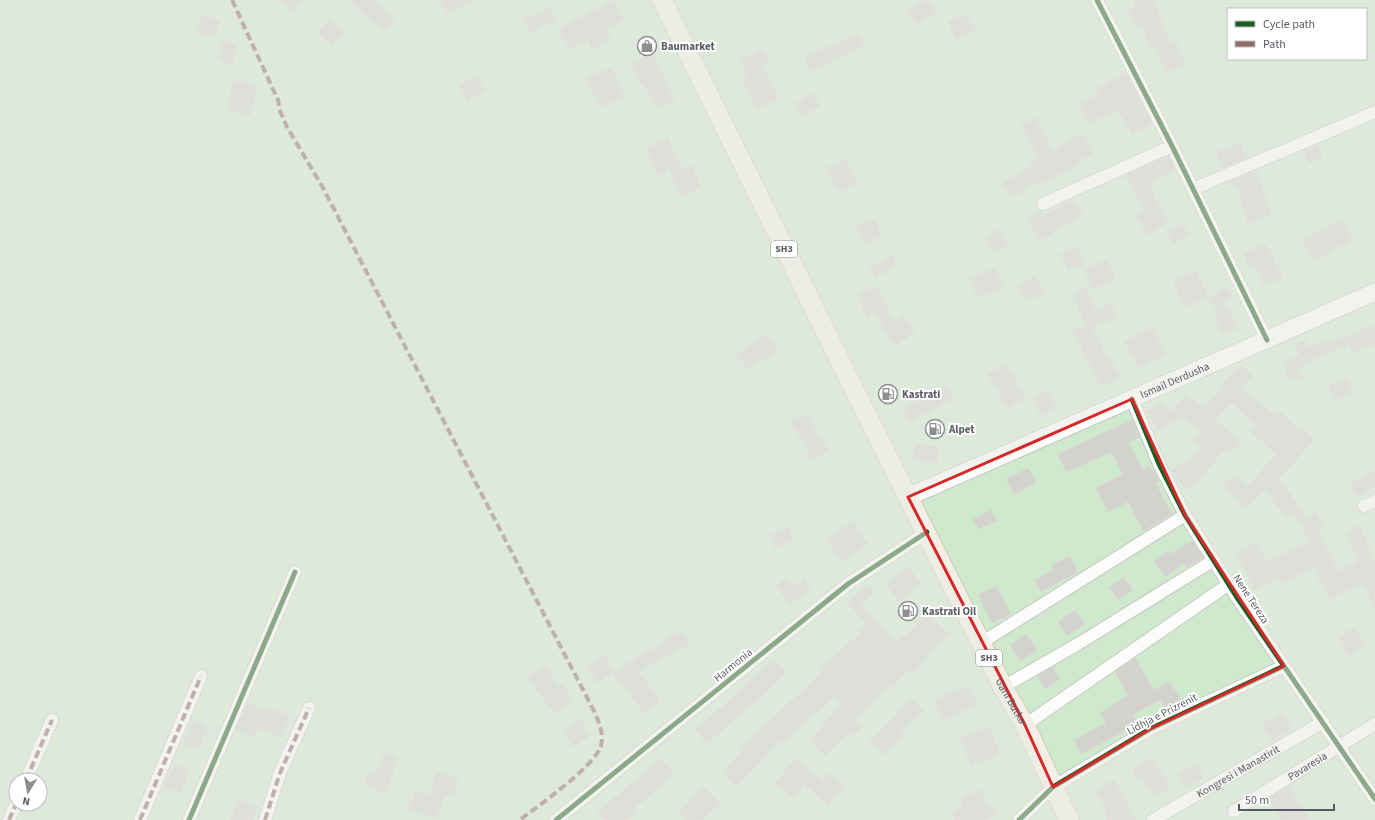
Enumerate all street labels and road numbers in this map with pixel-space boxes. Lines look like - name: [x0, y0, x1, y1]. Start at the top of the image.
- road number: SH3: [771, 241, 797, 257]
- street label: Ismail Derdusha: [1138, 358, 1211, 402]
- street label: Nene Tereza: [1229, 571, 1273, 627]
- street label: Harmonia: [710, 645, 756, 685]
- road number: SH3: [976, 650, 1002, 666]
- street label: Gani Butka: [992, 675, 1030, 726]
- street label: Lidhja e Prizrenit: [1124, 690, 1200, 738]
- street label: Kongresi i Manastirit: [1194, 741, 1282, 801]
- street label: Pavaresia: [1285, 748, 1330, 784]

